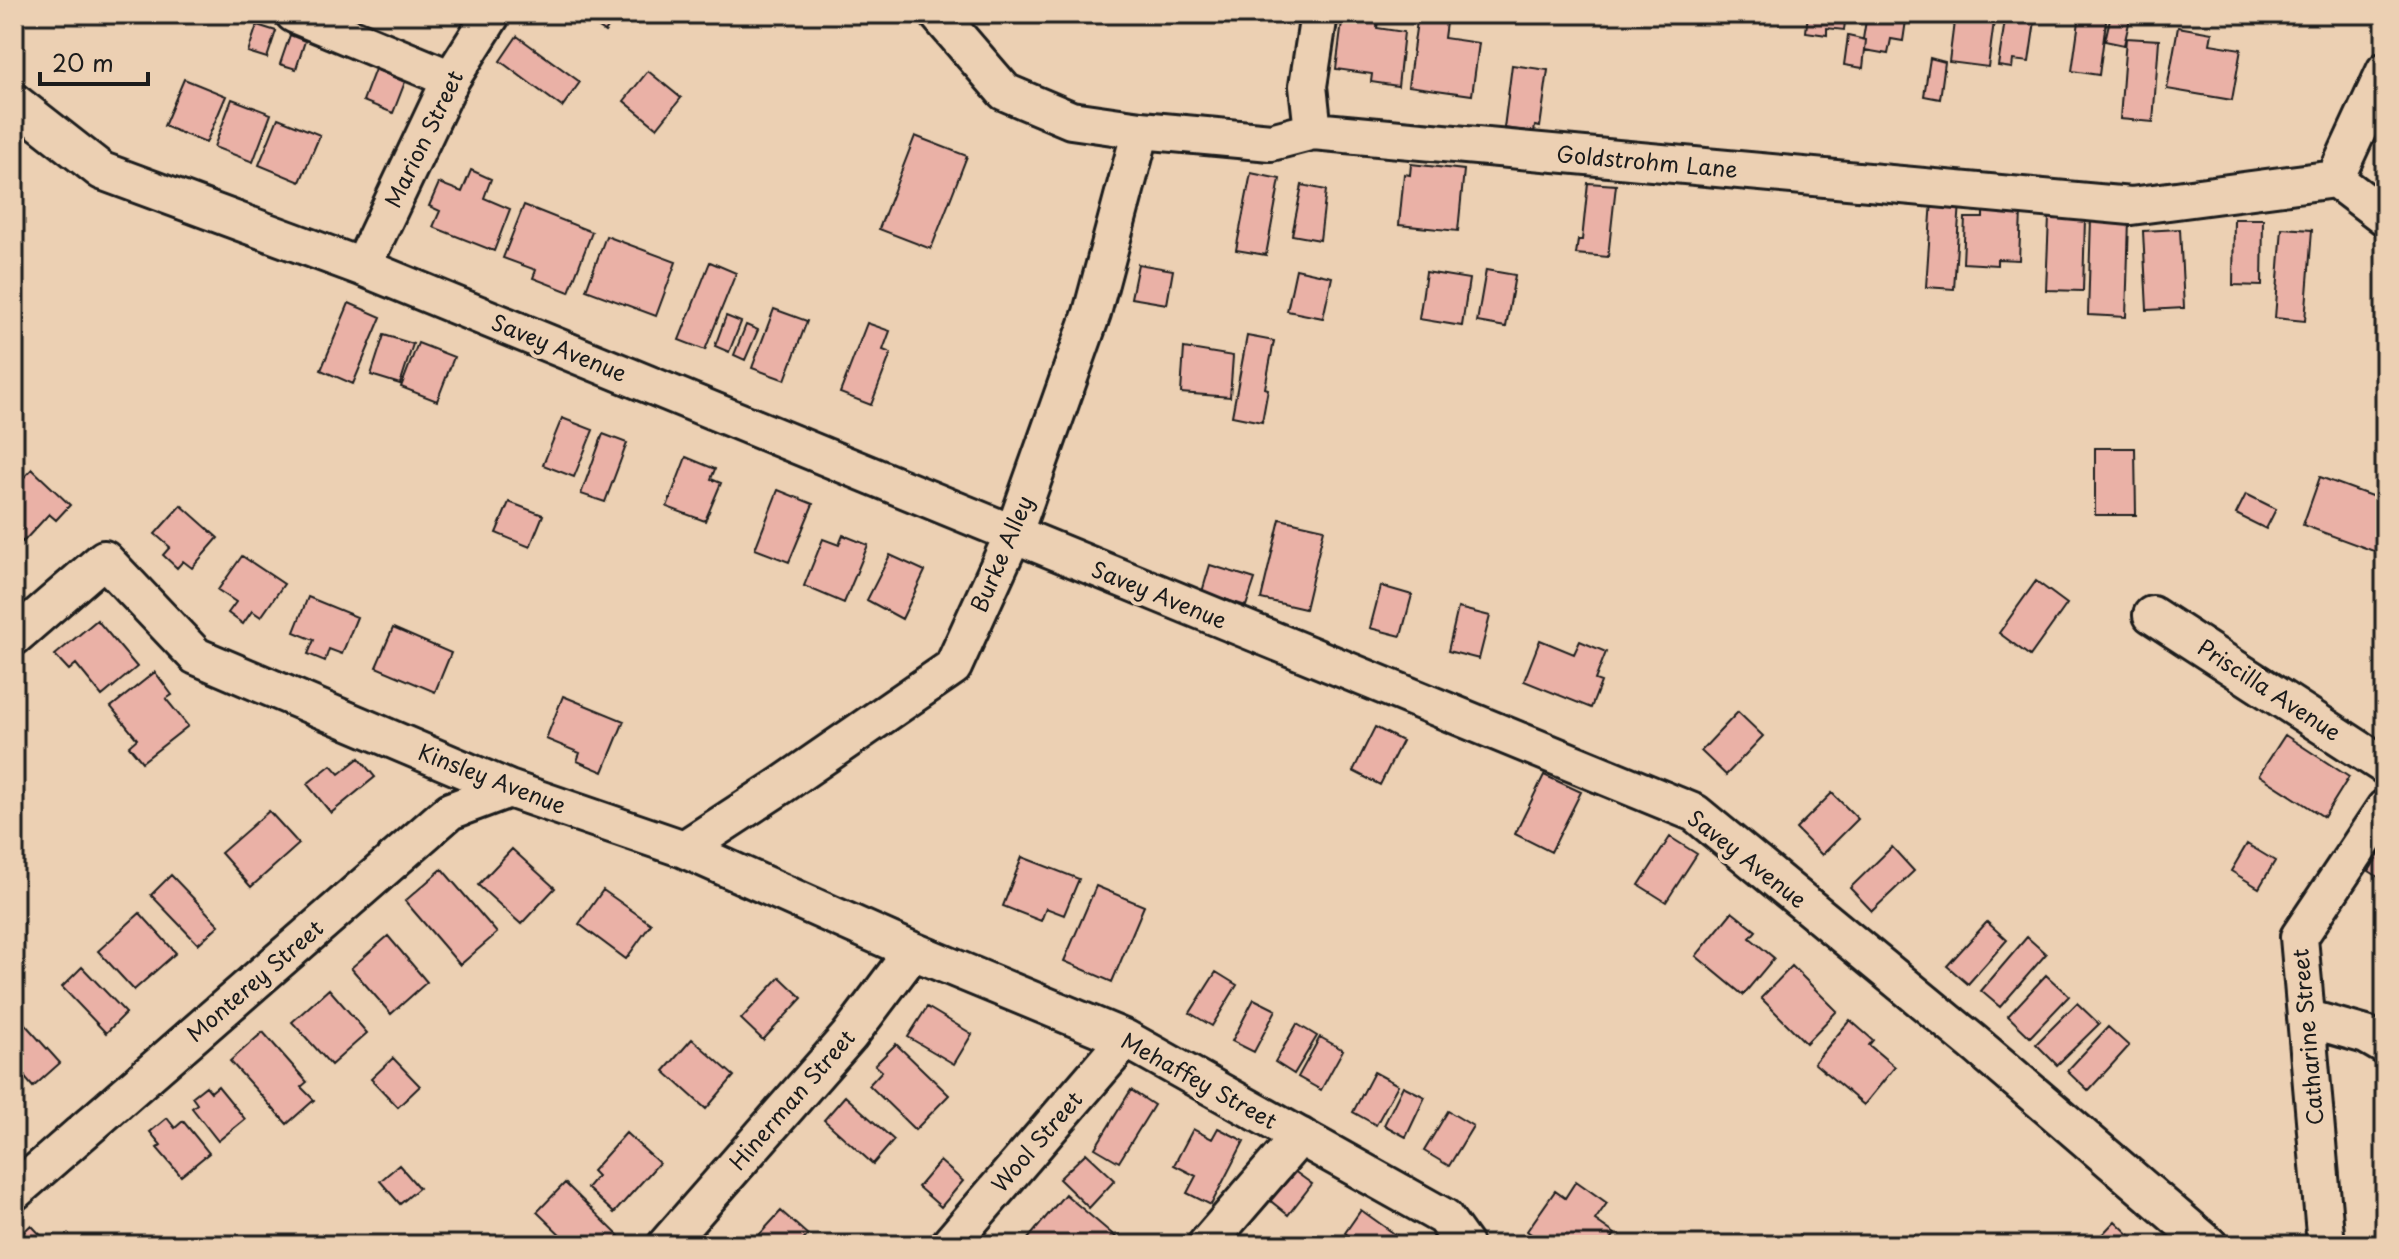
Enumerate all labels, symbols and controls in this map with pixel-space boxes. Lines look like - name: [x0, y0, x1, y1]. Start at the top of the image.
- scale bar: [40, 36, 148, 86]
- text: 20 m: [52, 44, 114, 80]
- street label: Marion Street: [375, 64, 470, 213]
- street label: Goldstrohm Lane: [1555, 136, 1739, 185]
- street label: Savey Avenue: [487, 304, 632, 389]
- street label: Burke Alley: [961, 490, 1040, 617]
- street label: Savey Avenue: [1087, 551, 1232, 636]
- street label: Priscilla Avenue: [2192, 630, 2348, 748]
- street label: Kinsley Avenue: [414, 734, 571, 821]
- street label: Savey Avenue: [1681, 801, 1815, 915]
- street label: Monterey Street: [178, 911, 330, 1049]
- street label: Catharine Street: [2282, 947, 2331, 1127]
- street label: Hinerman Street: [720, 1021, 861, 1177]
- street label: Mehaffey Street: [1116, 1023, 1284, 1136]
- street label: Wool Street: [983, 1083, 1089, 1199]

